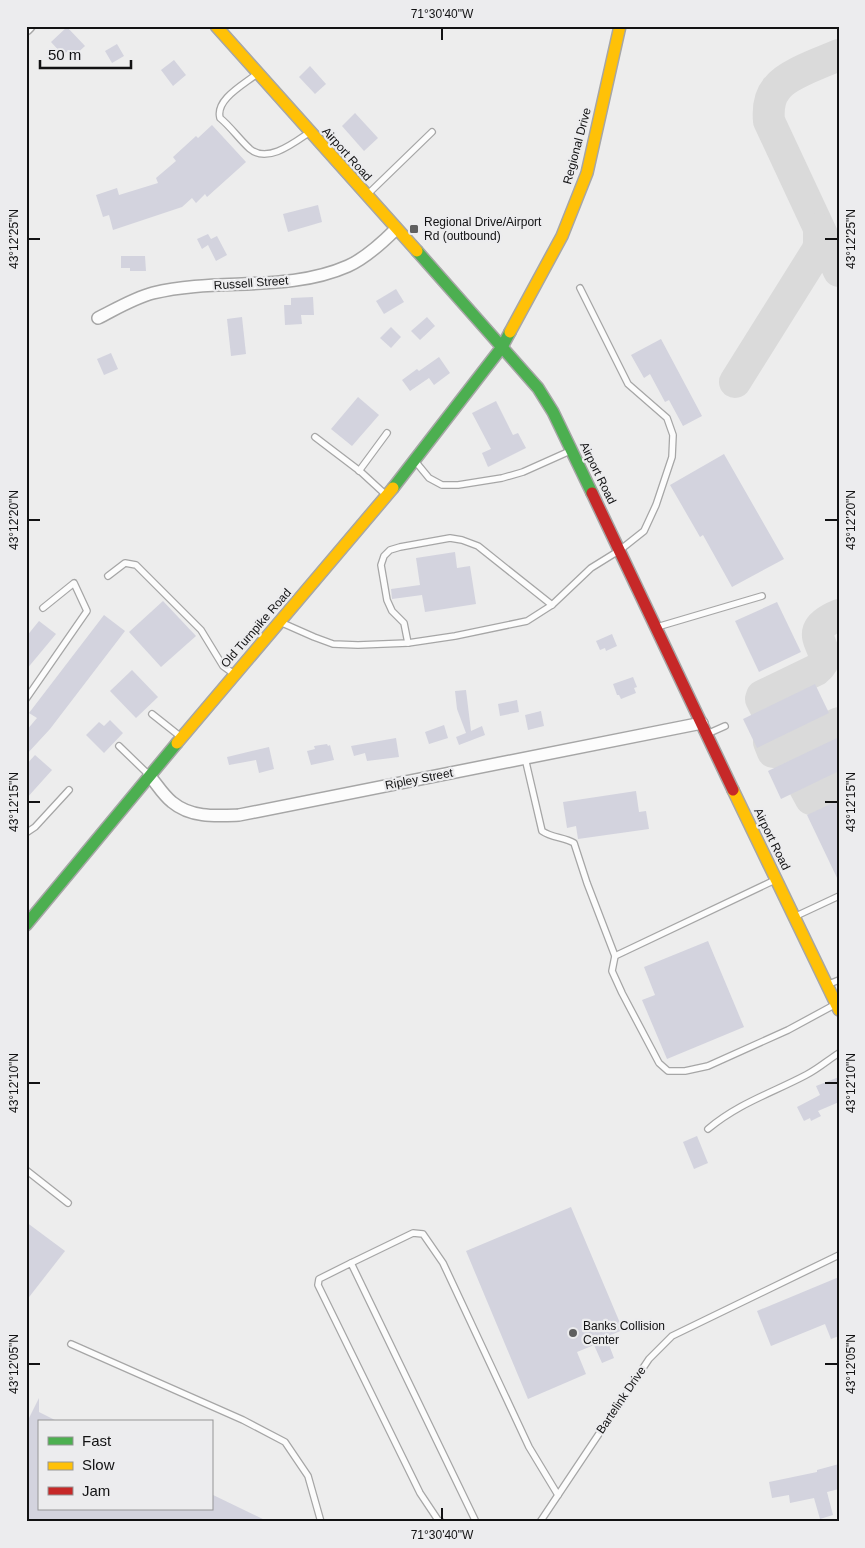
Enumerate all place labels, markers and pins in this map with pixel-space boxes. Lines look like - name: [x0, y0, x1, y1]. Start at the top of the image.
- place label: Regional Drive/Airport Rd (outbound): [424, 215, 542, 243]
- marker: Regional Drive/Airport Rd (outbound): [408, 223, 420, 235]
- place label: Banks Collision Center: [583, 1319, 665, 1347]
- marker: Banks Collision Center: [567, 1327, 579, 1339]

